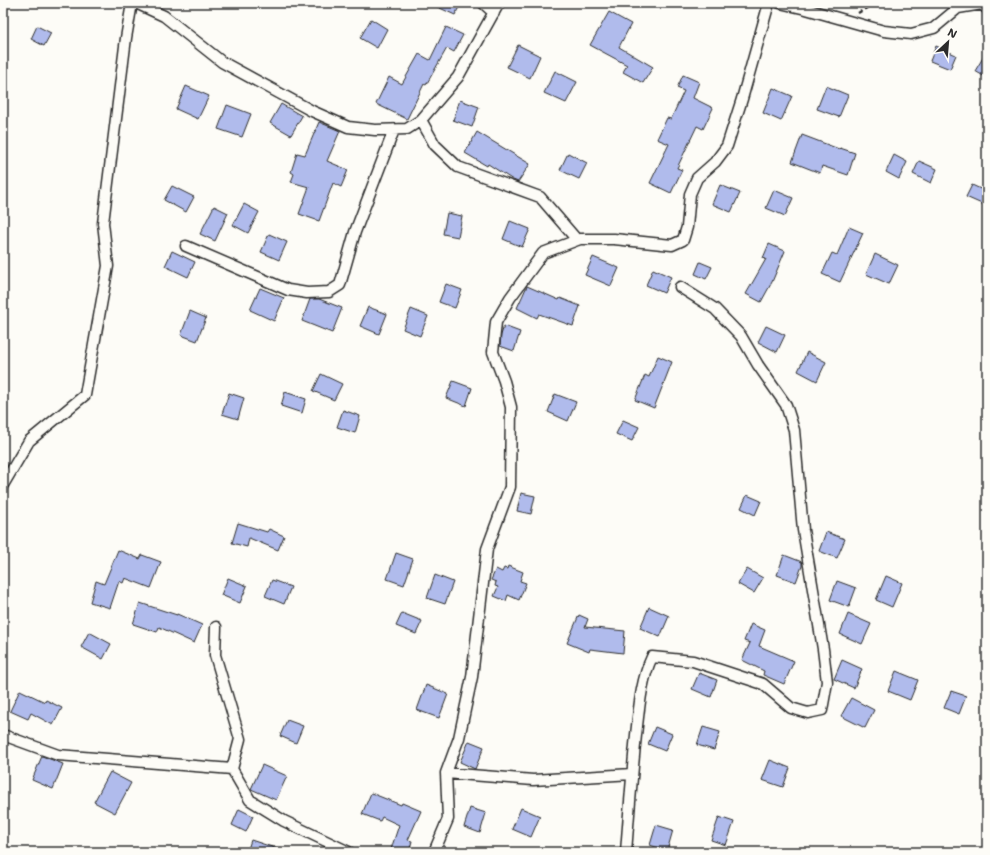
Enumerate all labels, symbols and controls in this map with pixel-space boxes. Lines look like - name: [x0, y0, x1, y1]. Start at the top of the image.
- north arrow: [928, 22, 968, 62]
- text: N: [945, 25, 960, 42]

